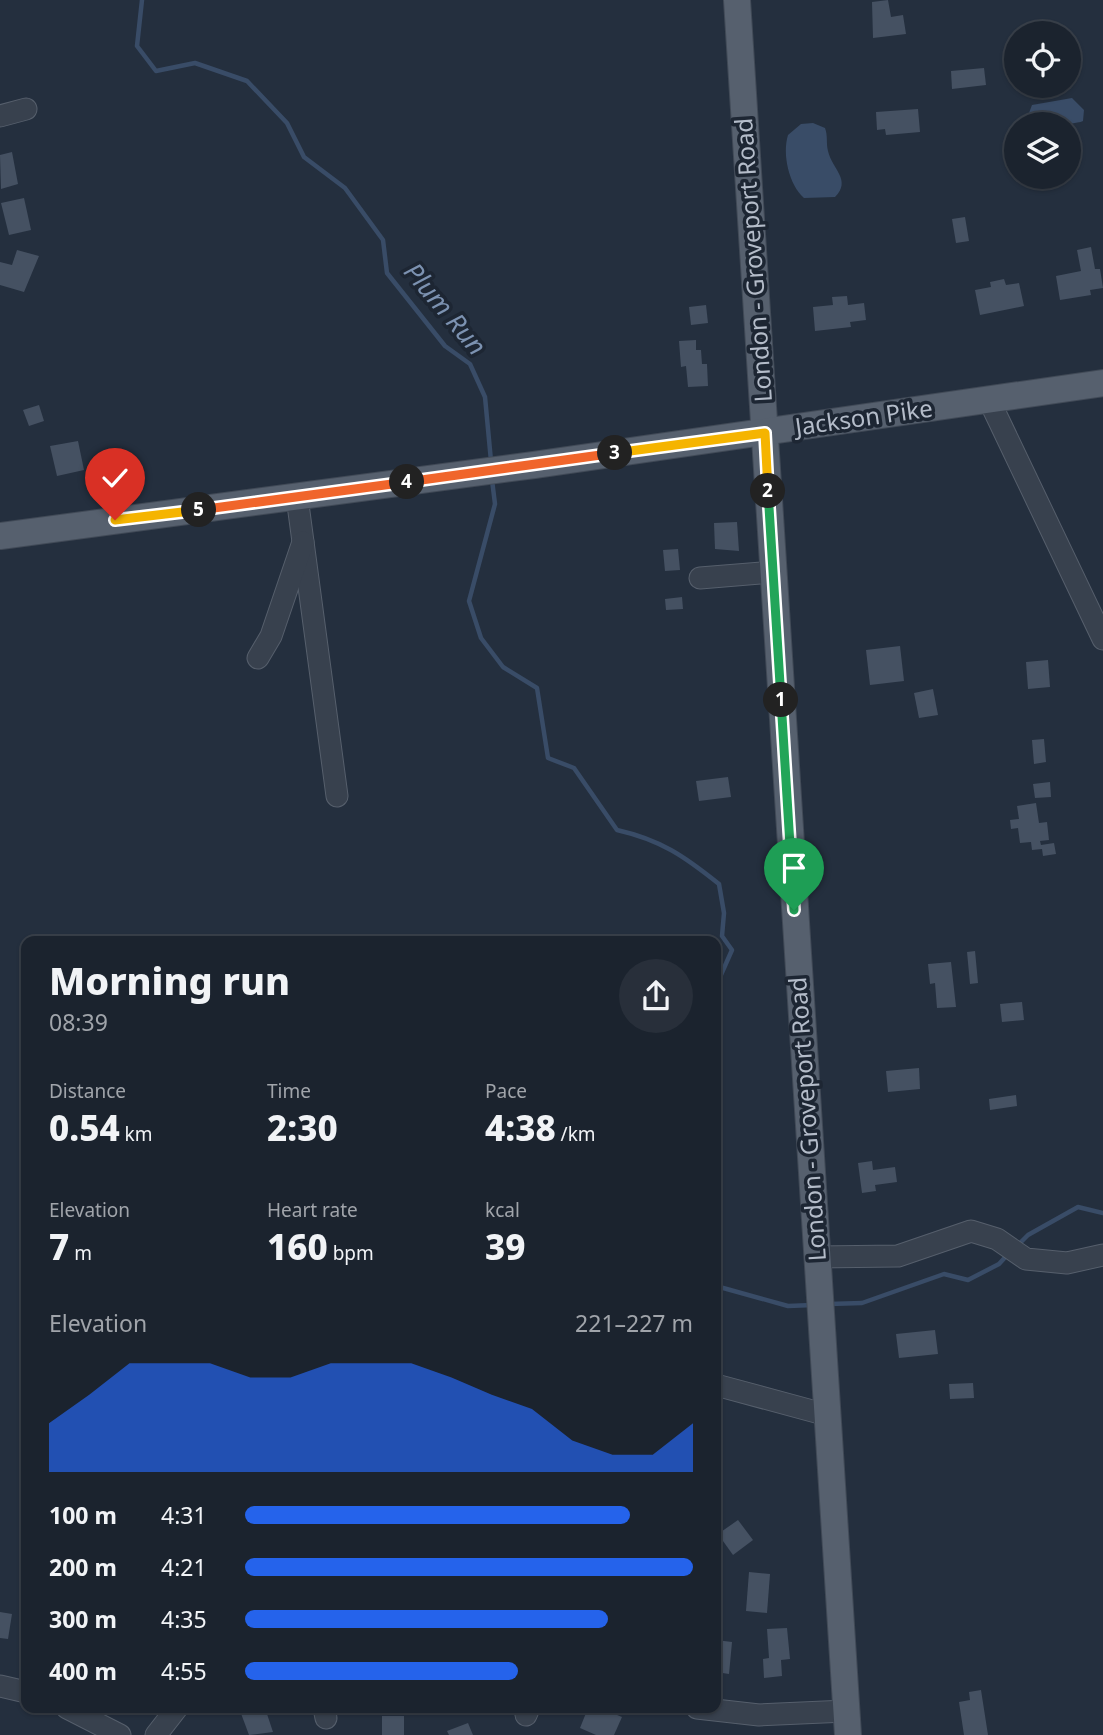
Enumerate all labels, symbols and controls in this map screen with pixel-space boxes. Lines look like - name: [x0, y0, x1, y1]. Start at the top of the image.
- map controls: [1004, 21, 1081, 189]
- button: locate: [1004, 21, 1081, 98]
- button: layers: [1004, 112, 1081, 189]
- street label: London - Groveport Road: [726, 117, 779, 403]
- water label: Plum Run: [396, 254, 495, 362]
- street label: Jackson Pike: [791, 391, 935, 443]
- pin: 3: [598, 435, 632, 470]
- text: 3: [609, 439, 620, 465]
- pin: [85, 448, 145, 520]
- icon: check: [96, 459, 134, 497]
- pin: 4: [390, 464, 424, 500]
- text: 4: [401, 468, 412, 494]
- pin: 2: [750, 474, 786, 508]
- text: 2: [762, 477, 773, 503]
- pin: 5: [182, 492, 216, 528]
- text: 5: [193, 496, 204, 522]
- pin: 1: [764, 682, 798, 718]
- text: 1: [775, 686, 786, 712]
- pin: [764, 838, 824, 910]
- icon: arrive: [775, 849, 813, 887]
- text: Morning run: [49, 954, 290, 1006]
- button: share: [619, 959, 693, 1033]
- street label: London - Groveport Road: [780, 976, 833, 1262]
- text: 08:39: [49, 1006, 108, 1038]
- text: Distance: [49, 1078, 126, 1104]
- text: Time: [267, 1078, 311, 1104]
- text: Pace: [485, 1078, 527, 1104]
- text: 0.54: [49, 1104, 120, 1151]
- text: 2:30: [267, 1104, 338, 1151]
- text: 4:38: [485, 1104, 556, 1151]
- text: km: [120, 1121, 153, 1147]
- text: /km: [556, 1121, 596, 1147]
- text: Elevation: [49, 1197, 130, 1223]
- text: Heart rate: [267, 1197, 358, 1223]
- text: kcal: [485, 1197, 520, 1223]
- text: 7: [49, 1223, 69, 1270]
- text: 160: [267, 1223, 328, 1270]
- text: 39: [485, 1223, 525, 1270]
- text: m: [69, 1240, 92, 1266]
- text: bpm: [328, 1240, 374, 1266]
- text: Elevation: [49, 1307, 147, 1339]
- text: 221–227 m: [575, 1307, 693, 1339]
- text: 100 m: [49, 1499, 117, 1531]
- text: 4:31: [161, 1499, 207, 1531]
- text: 200 m: [49, 1551, 117, 1583]
- text: 4:21: [161, 1551, 207, 1583]
- text: 300 m: [49, 1603, 117, 1635]
- text: 4:35: [161, 1603, 207, 1635]
- text: 400 m: [49, 1655, 117, 1687]
- text: 4:55: [161, 1655, 207, 1687]

